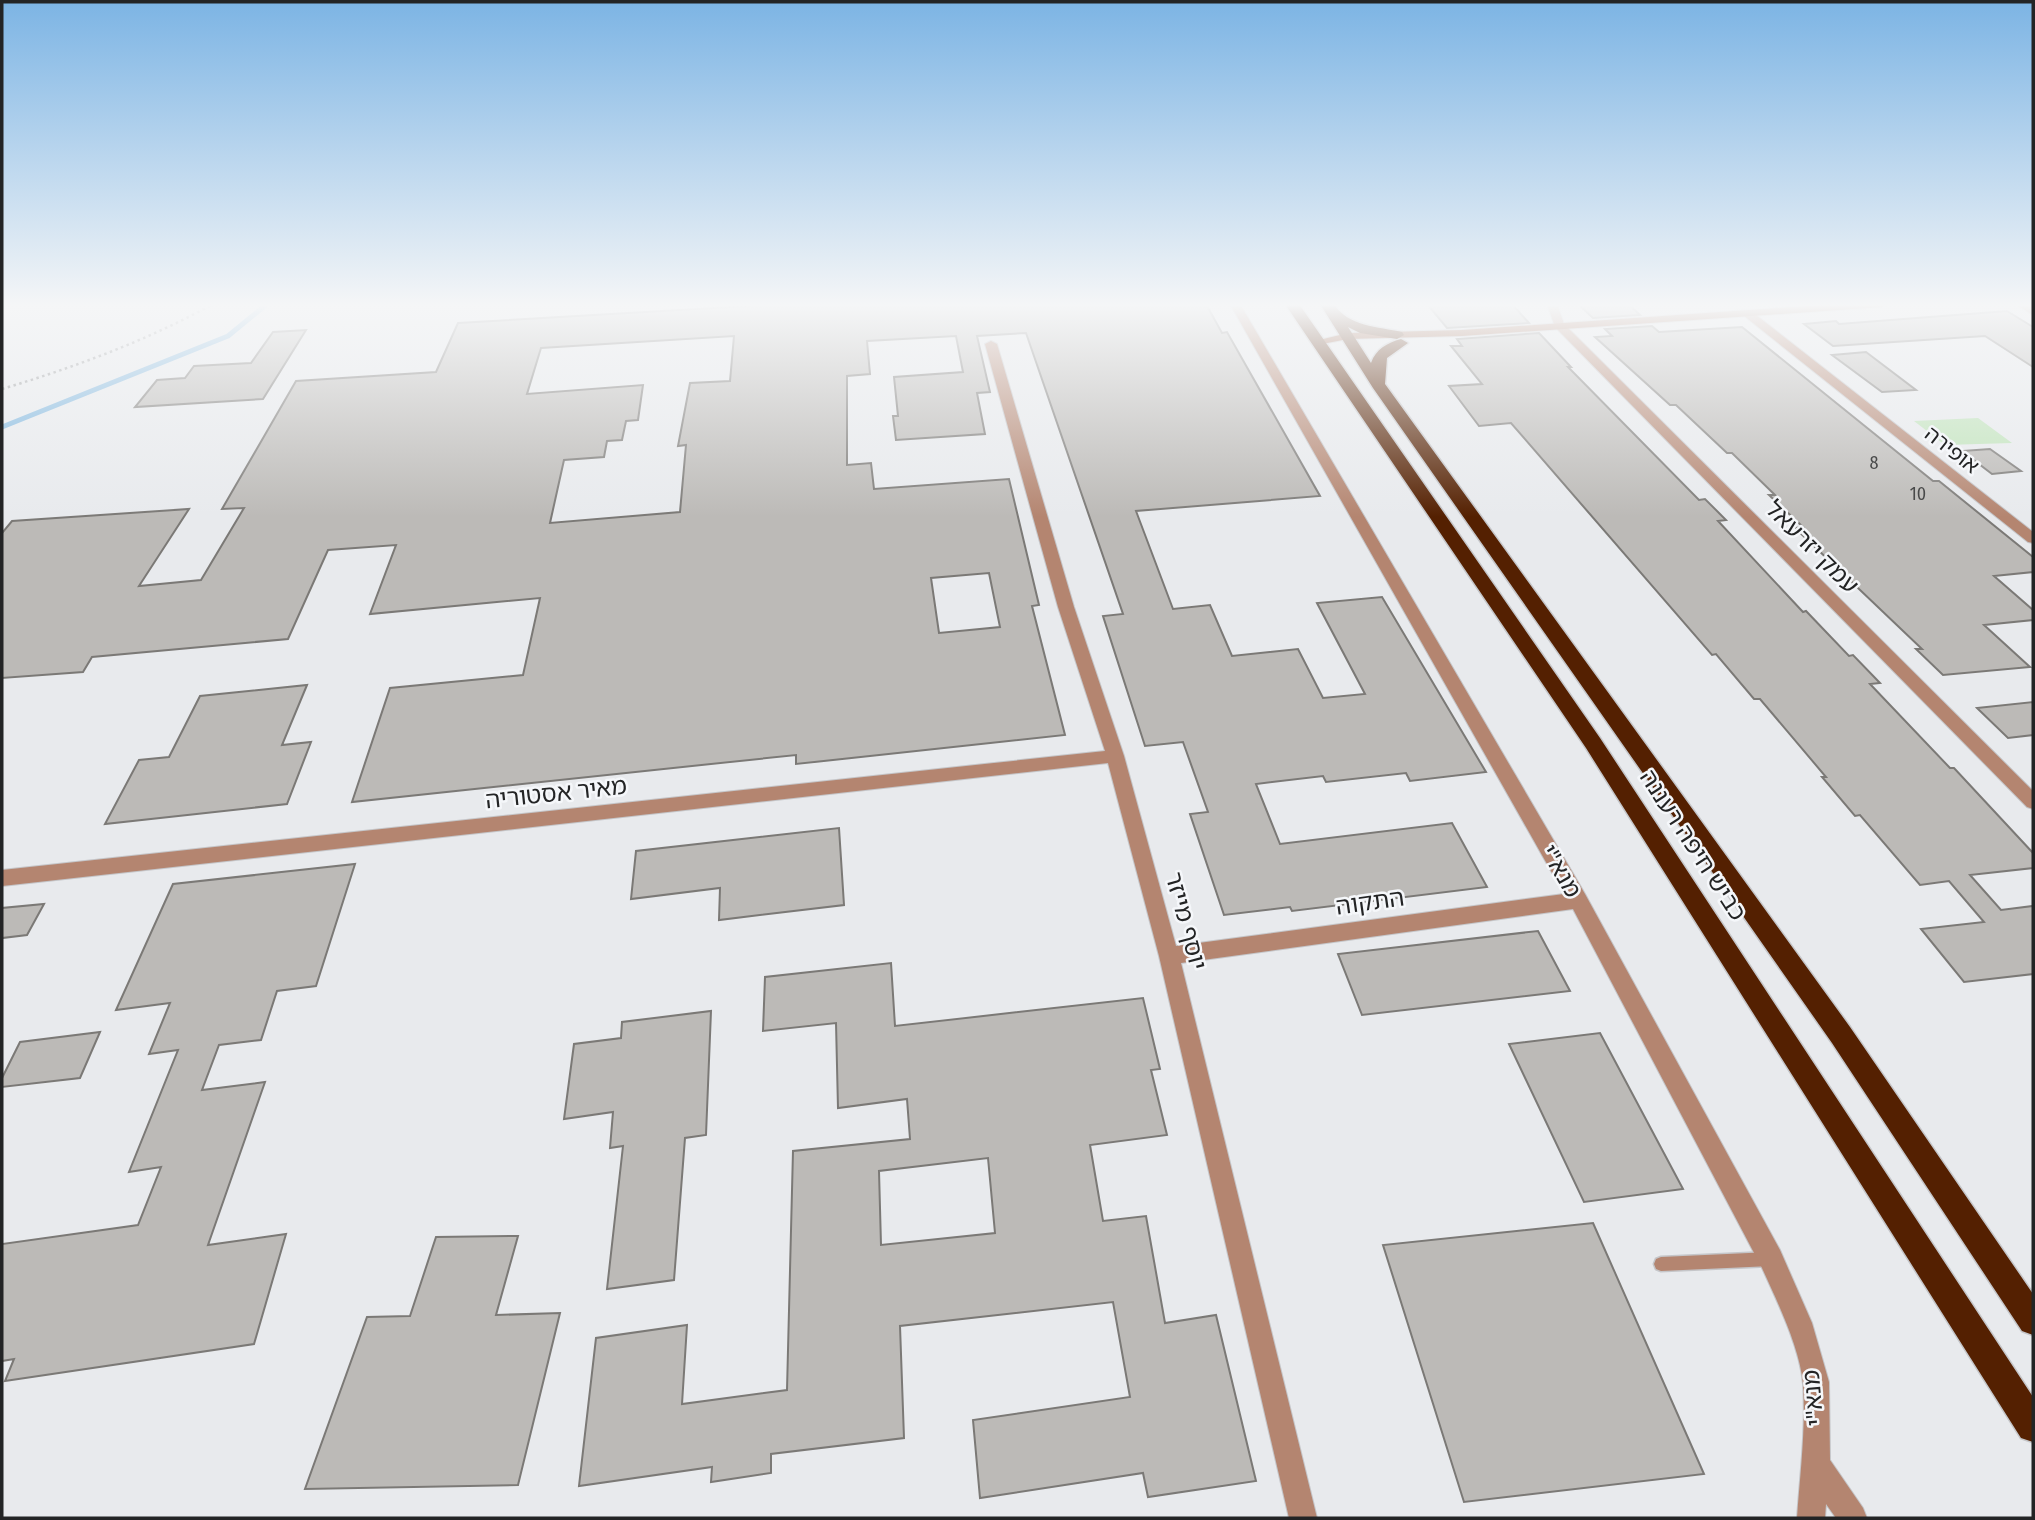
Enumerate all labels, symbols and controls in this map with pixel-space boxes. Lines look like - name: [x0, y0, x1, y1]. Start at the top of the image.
- street label: אופירה: [1920, 421, 1984, 479]
- house number: 8: [1870, 452, 1879, 474]
- house number: 10: [1910, 483, 1926, 505]
- street label: עמק יזרעאל: [1760, 495, 1864, 599]
- street label: כביש חיפה רעננה: [1634, 764, 1752, 926]
- street label: מאיר אסטוריה: [484, 772, 628, 814]
- street label: מנא"י: [1535, 840, 1587, 902]
- street label: יוסף מייזר: [1160, 869, 1212, 973]
- street label: התקוה: [1334, 883, 1406, 921]
- street label: מנא"י: [1797, 1369, 1829, 1427]

